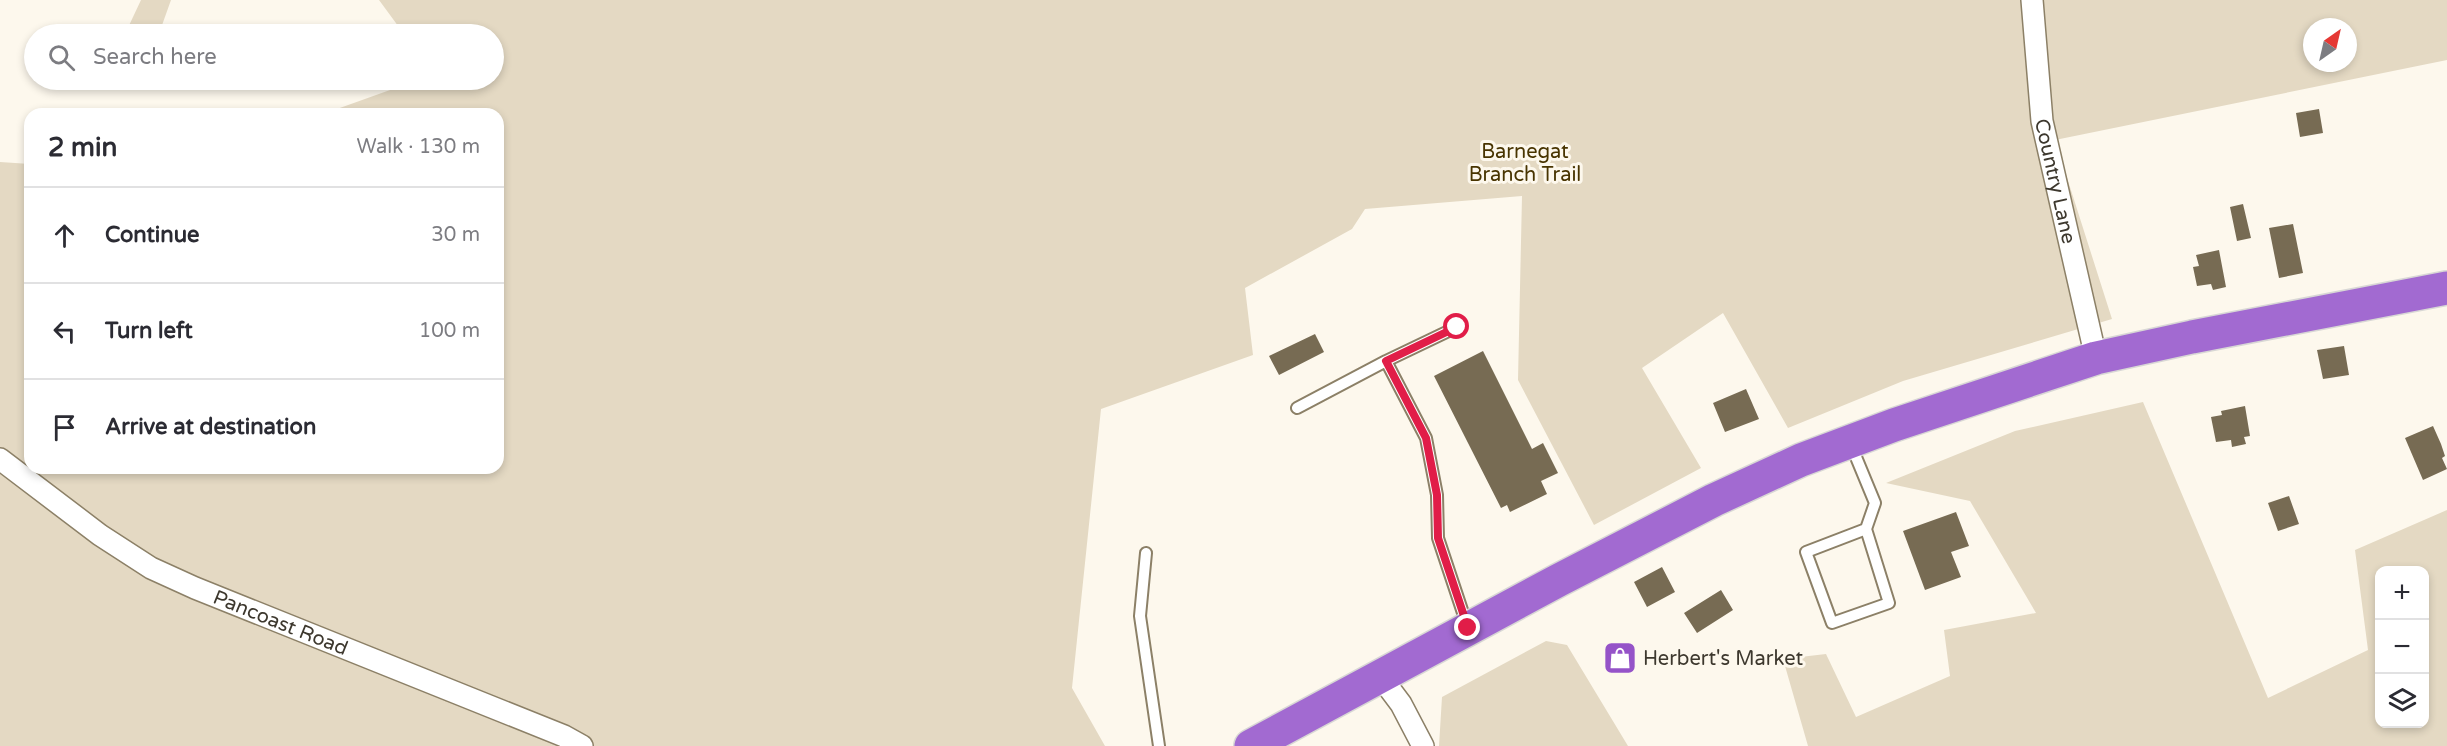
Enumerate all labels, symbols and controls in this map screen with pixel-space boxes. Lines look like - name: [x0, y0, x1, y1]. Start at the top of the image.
- north arrow: [2303, 18, 2357, 72]
- search box: [24, 24, 504, 90]
- icon: search: [45, 41, 78, 74]
- text: Search here: [93, 44, 217, 70]
- street label: Country Lane: [2029, 116, 2081, 246]
- text: 2 min: [48, 132, 117, 163]
- text: Walk · 130 m: [357, 135, 480, 159]
- park label: Barnegat Branch Trail: [1469, 140, 1581, 187]
- icon: ahead: [48, 219, 81, 252]
- text: Continue: [105, 222, 200, 248]
- text: 30 m: [431, 223, 480, 247]
- route start: [1443, 313, 1469, 339]
- icon: left: [48, 315, 81, 348]
- text: Turn left: [105, 318, 193, 344]
- text: 100 m: [419, 319, 480, 343]
- icon: arrive: [48, 411, 81, 444]
- text: Arrive at destination: [105, 414, 316, 440]
- map controls: [2375, 566, 2429, 728]
- button: +: [2375, 566, 2429, 620]
- street label: Pancoast Road: [209, 586, 351, 661]
- route end: [1454, 614, 1480, 640]
- button: −: [2375, 620, 2429, 674]
- shop icon: Herbert's Market: [1602, 640, 1638, 676]
- place label: Herbert's Market: [1643, 647, 1804, 671]
- button: layers: [2375, 674, 2429, 728]

